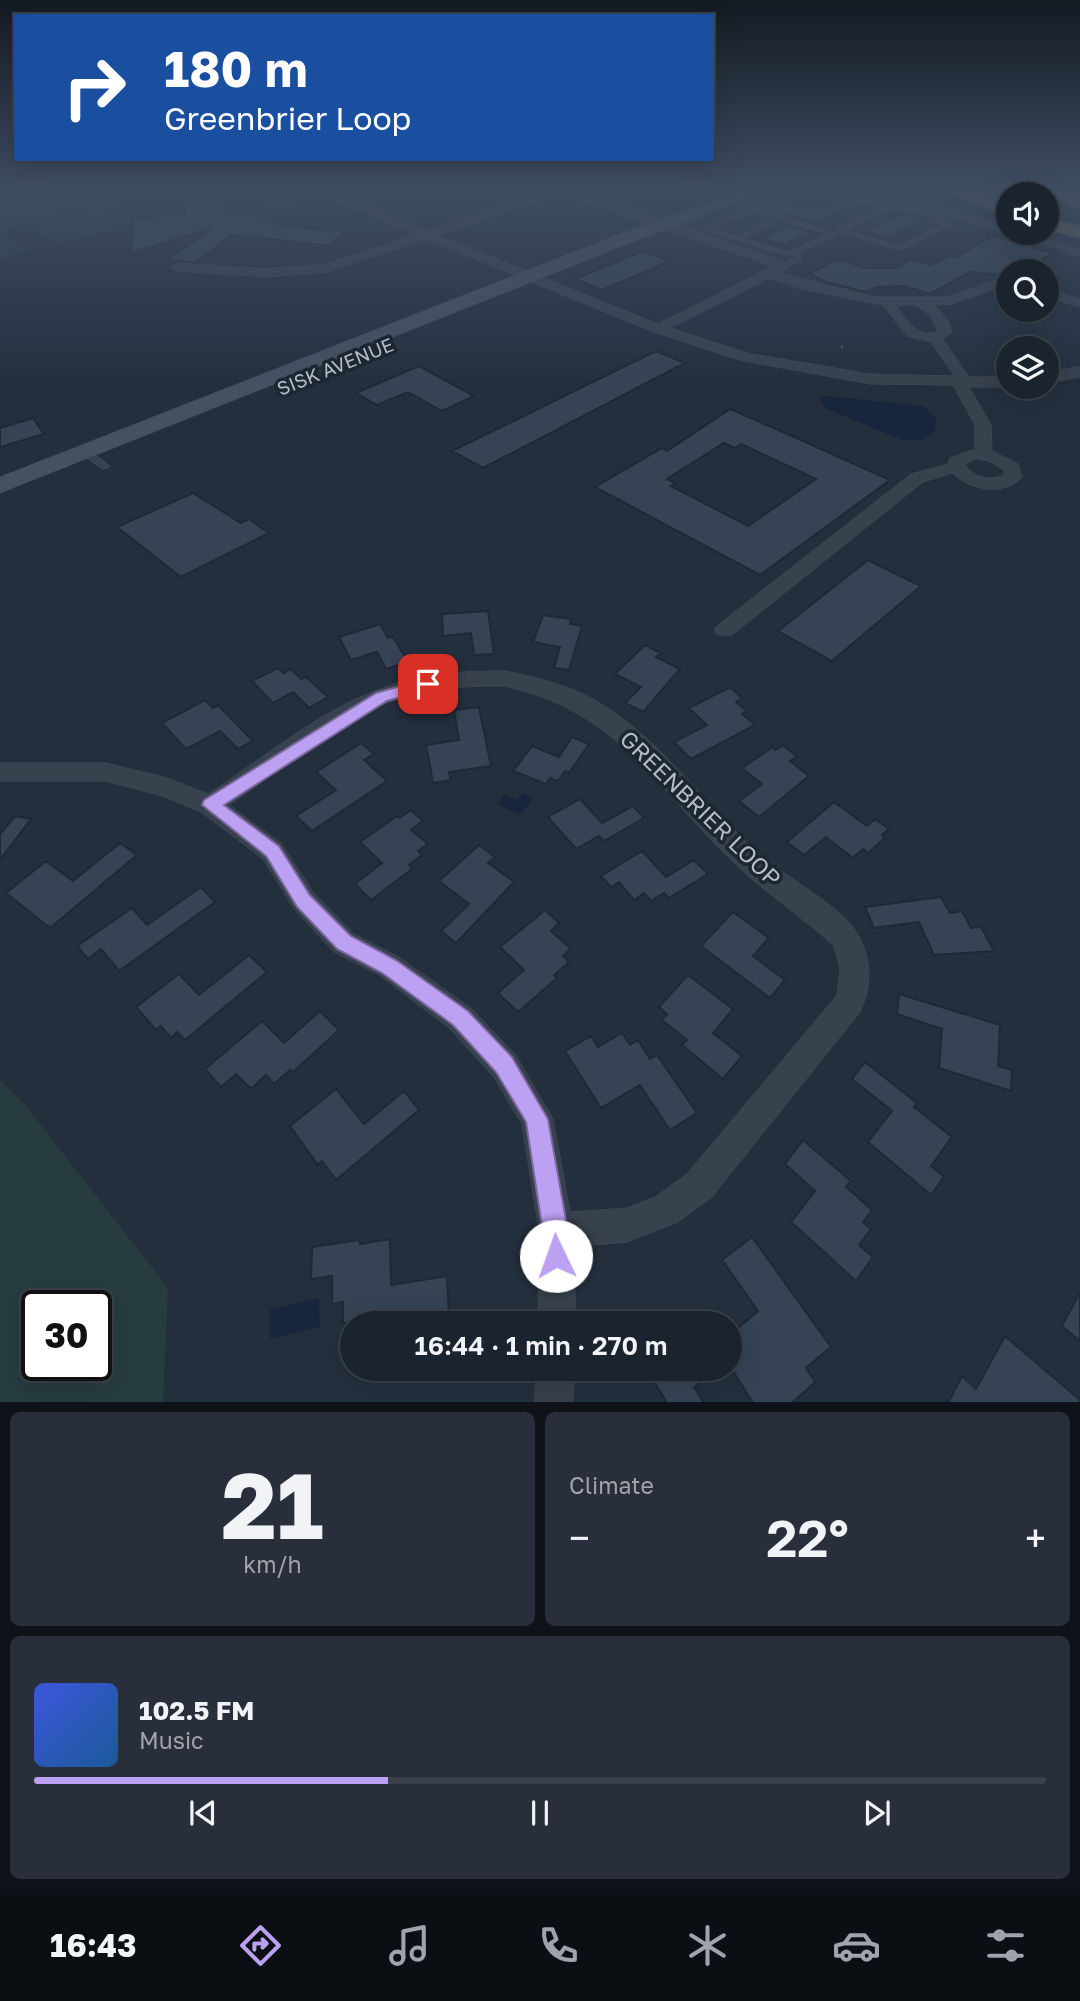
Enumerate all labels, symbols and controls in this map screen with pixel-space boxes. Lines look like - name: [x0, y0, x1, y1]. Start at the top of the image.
- text: 180 m: [164, 39, 308, 98]
- icon: right: [49, 42, 140, 133]
- text: Greenbrier Loop: [164, 99, 411, 137]
- map controls: [996, 182, 1059, 399]
- button: sound: [996, 182, 1059, 245]
- button: search: [996, 259, 1059, 322]
- street label: SISK AVENUE: [273, 332, 397, 400]
- button: layers: [996, 336, 1059, 399]
- pin: [398, 654, 458, 714]
- icon: arrive: [409, 665, 447, 703]
- street label: GREENBRIER LOOP: [615, 724, 787, 892]
- position arrow: [519, 1219, 593, 1293]
- speed limit sign: 30: [21, 1290, 112, 1381]
- text: 16:44 · 1 min · 270 m: [415, 1330, 667, 1361]
- text: 21: [221, 1450, 324, 1559]
- text: Climate: [569, 1471, 654, 1499]
- text: 22°: [766, 1506, 849, 1568]
- text: −: [569, 1515, 590, 1560]
- text: +: [1025, 1515, 1046, 1560]
- text: km/h: [243, 1550, 302, 1578]
- text: 102.5 FM: [139, 1695, 254, 1726]
- text: Music: [139, 1726, 204, 1754]
- icon: previous: [184, 1794, 222, 1832]
- icon: pause: [521, 1794, 559, 1832]
- icon: next: [858, 1794, 896, 1832]
- icon: directions: [236, 1921, 285, 1970]
- icon: music: [385, 1921, 434, 1970]
- icon: phone: [534, 1921, 583, 1970]
- icon: climate: [683, 1921, 732, 1970]
- icon: car: [832, 1921, 881, 1970]
- icon: filters: [981, 1921, 1030, 1970]
- text: 16:43: [50, 1926, 137, 1964]

